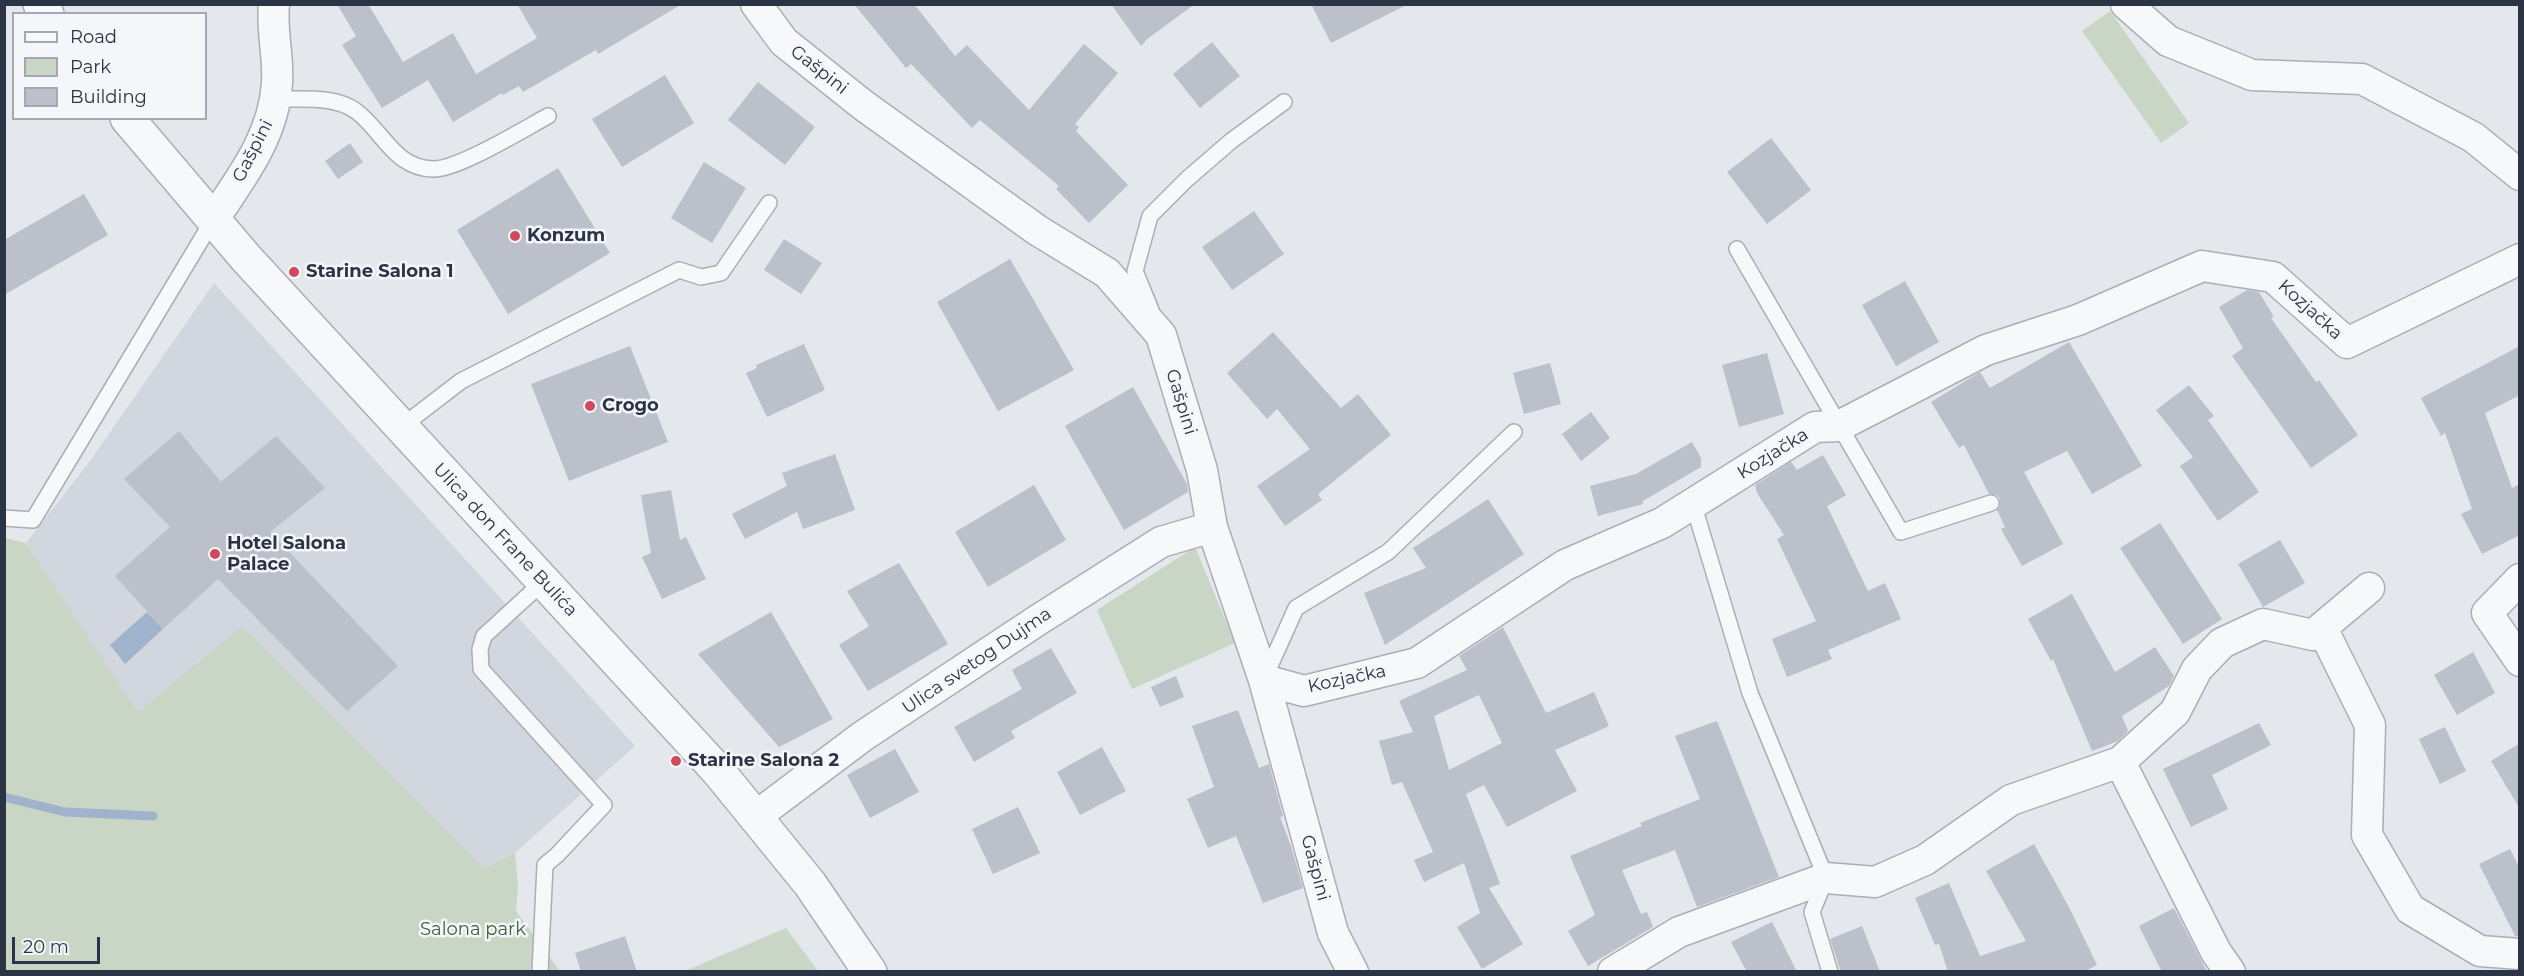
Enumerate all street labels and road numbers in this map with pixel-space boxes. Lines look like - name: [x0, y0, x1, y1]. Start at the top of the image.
- street label: Gašpini: [786, 41, 852, 99]
- street label: Gašpini: [228, 116, 278, 186]
- street label: Kozjačka: [2273, 275, 2347, 345]
- street label: Gašpini: [1161, 367, 1201, 437]
- street label: Kozjačka: [1734, 424, 1812, 484]
- street label: Ulica don Frane Bulića: [428, 459, 582, 621]
- street label: Ulica svetog Dujma: [898, 603, 1056, 719]
- street label: Kozjačka: [1306, 660, 1388, 698]
- street label: Gašpini: [1296, 833, 1334, 903]

